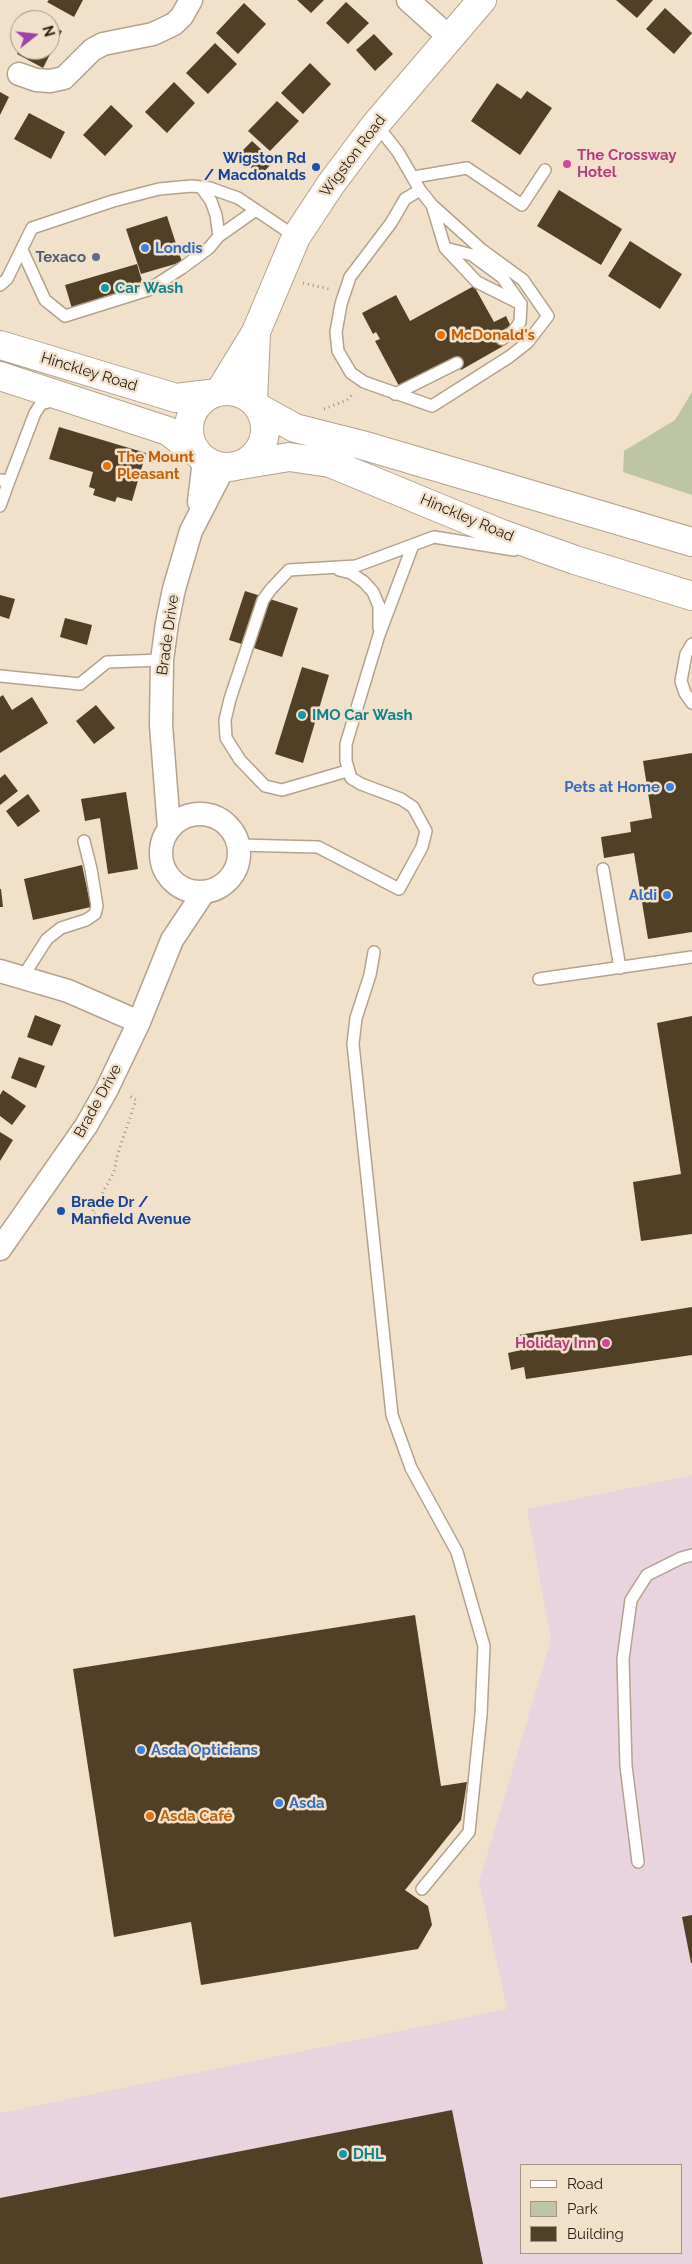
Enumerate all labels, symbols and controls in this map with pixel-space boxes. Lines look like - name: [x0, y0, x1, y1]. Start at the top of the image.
- north arrow: [10, 10, 60, 60]
- text: N: [39, 24, 58, 38]
- street label: Wigston Road: [316, 112, 390, 200]
- place label: The Crossway Hotel: [577, 146, 677, 181]
- place label: Wigston Rd / Macdonalds: [204, 149, 306, 184]
- marker: The Crossway Hotel: [561, 158, 573, 170]
- marker: Wigston Rd / Macdonalds: [310, 161, 322, 173]
- place label: Londis: [155, 239, 203, 257]
- marker: Londis: [139, 242, 151, 254]
- place label: Texaco: [36, 248, 86, 266]
- marker: Texaco: [90, 251, 102, 263]
- place label: Car Wash: [115, 279, 183, 297]
- marker: Car Wash: [99, 282, 111, 294]
- place label: McDonald's: [451, 326, 535, 344]
- marker: McDonald's: [435, 329, 447, 341]
- street label: Hinckley Road: [39, 349, 139, 395]
- place label: The Mount Pleasant: [117, 448, 194, 483]
- marker: The Mount Pleasant: [101, 460, 113, 472]
- street label: Hinckley Road: [418, 490, 516, 546]
- street label: Brade Drive: [153, 594, 183, 676]
- place label: IMO Car Wash: [312, 706, 413, 724]
- marker: IMO Car Wash: [296, 709, 308, 721]
- place label: Pets at Home: [564, 778, 660, 796]
- marker: Pets at Home: [664, 781, 676, 793]
- place label: Aldi: [629, 886, 657, 904]
- marker: Aldi: [661, 889, 673, 901]
- street label: Brade Drive: [70, 1061, 126, 1141]
- place label: Brade Dr / Manfield Avenue: [71, 1193, 191, 1228]
- marker: Brade Dr / Manfield Avenue: [55, 1205, 67, 1217]
- place label: Holiday Inn: [515, 1334, 596, 1352]
- marker: Holiday Inn: [600, 1337, 612, 1349]
- place label: Asda Opticians: [151, 1741, 258, 1759]
- marker: Asda Opticians: [135, 1744, 147, 1756]
- place label: Asda: [289, 1794, 325, 1812]
- marker: Asda: [273, 1797, 285, 1809]
- place label: Asda Café: [160, 1807, 233, 1825]
- marker: Asda Café: [144, 1810, 156, 1822]
- place label: DHL: [353, 2145, 384, 2163]
- marker: DHL: [337, 2148, 349, 2160]
- legend: [520, 2164, 682, 2254]
- text: Road: [567, 2175, 603, 2193]
- text: Park: [567, 2200, 598, 2218]
- text: Building: [567, 2225, 624, 2243]

